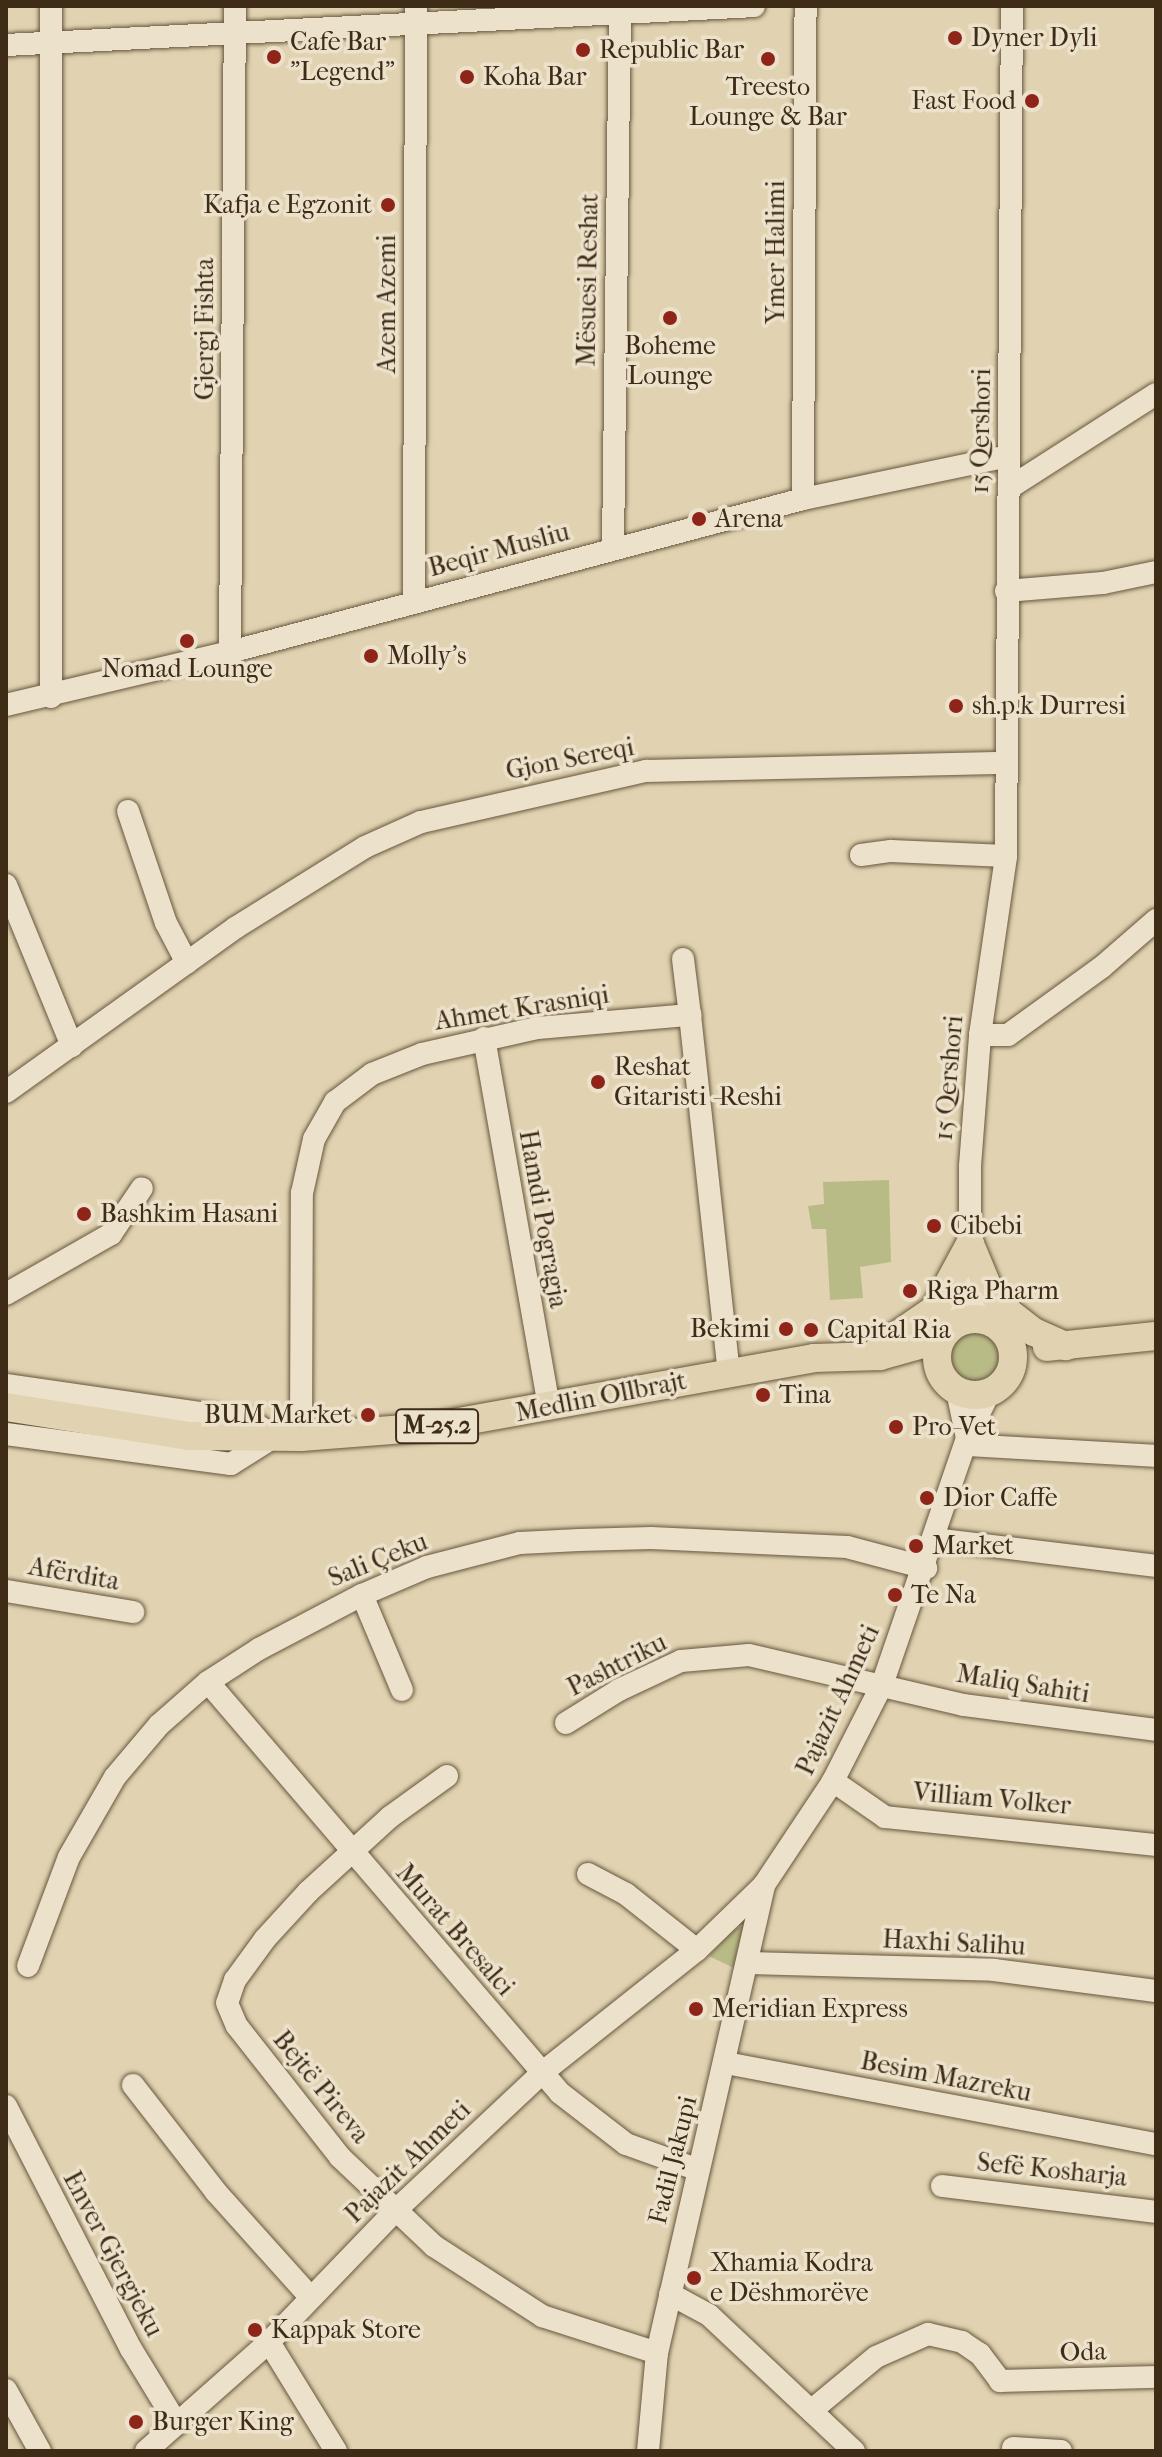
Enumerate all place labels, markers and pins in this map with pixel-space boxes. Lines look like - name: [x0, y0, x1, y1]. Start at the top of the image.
- place label: Dyner Dyli: [971, 22, 1097, 54]
- place label: Cafe Bar "Legend": [290, 26, 395, 88]
- marker: Dyner Dyli: [946, 29, 964, 47]
- place label: Republic Bar: [599, 34, 744, 66]
- marker: Republic Bar: [574, 41, 592, 59]
- marker: Cafe Bar "Legend": [265, 48, 283, 66]
- marker: Treesto Lounge & Bar: [759, 50, 777, 68]
- place label: Koha Bar: [483, 61, 587, 93]
- marker: Koha Bar: [458, 68, 476, 86]
- place label: Treesto Lounge & Bar: [689, 71, 847, 132]
- place label: Fast Food: [911, 85, 1016, 117]
- marker: Fast Food: [1023, 92, 1041, 110]
- place label: Kafja e Egzonit: [203, 189, 372, 221]
- marker: Kafja e Egzonit: [379, 196, 397, 214]
- marker: Boheme Lounge: [661, 309, 679, 327]
- place label: Boheme Lounge: [624, 330, 716, 392]
- place label: Arena: [715, 503, 783, 535]
- marker: Arena: [690, 510, 708, 528]
- marker: Nomad Lounge: [178, 632, 196, 650]
- place label: Molly's: [387, 640, 467, 672]
- marker: Molly's: [362, 647, 380, 665]
- place label: Nomad Lounge: [101, 653, 273, 685]
- place label: sh.p.k Durresi: [972, 690, 1126, 722]
- marker: sh.p.k Durresi: [947, 697, 965, 715]
- place label: Reshat Gitaristi -Reshi: [614, 1051, 782, 1112]
- marker: Reshat Gitaristi -Reshi: [589, 1073, 607, 1091]
- place label: Bashkim Hasani: [100, 1198, 278, 1230]
- marker: Bashkim Hasani: [75, 1205, 93, 1223]
- place label: Cibebi: [950, 1210, 1022, 1242]
- marker: Cibebi: [925, 1217, 943, 1235]
- place label: Riga Pharm: [926, 1275, 1059, 1307]
- marker: Riga Pharm: [901, 1282, 919, 1300]
- place label: Bekimi: [690, 1313, 770, 1345]
- place label: Capital Ria: [827, 1314, 951, 1346]
- marker: Bekimi: [777, 1320, 795, 1338]
- marker: Capital Ria: [802, 1321, 820, 1339]
- place label: Tina: [779, 1379, 831, 1411]
- marker: Tina: [754, 1386, 772, 1404]
- place label: BUM Market: [204, 1399, 352, 1431]
- marker: BUM Market: [359, 1406, 377, 1424]
- place label: Pro-Vet: [912, 1411, 996, 1443]
- marker: Pro-Vet: [887, 1418, 905, 1436]
- place label: Dior Caffe: [943, 1482, 1058, 1514]
- marker: Dior Caffe: [918, 1489, 936, 1507]
- place label: Market: [932, 1530, 1014, 1562]
- marker: Market: [907, 1537, 925, 1555]
- place label: Te Na: [911, 1579, 976, 1611]
- marker: Te Na: [886, 1586, 904, 1604]
- place label: Meridian Express: [712, 1993, 908, 2025]
- marker: Meridian Express: [687, 2000, 705, 2018]
- place label: Xhamia Kodra e Dëshmorëve: [710, 2247, 873, 2308]
- marker: Xhamia Kodra e Dëshmorëve: [685, 2269, 703, 2287]
- place label: Kappak Store: [271, 2314, 421, 2346]
- marker: Kappak Store: [246, 2321, 264, 2339]
- place label: Burger King: [152, 2406, 294, 2438]
- marker: Burger King: [127, 2413, 145, 2431]

